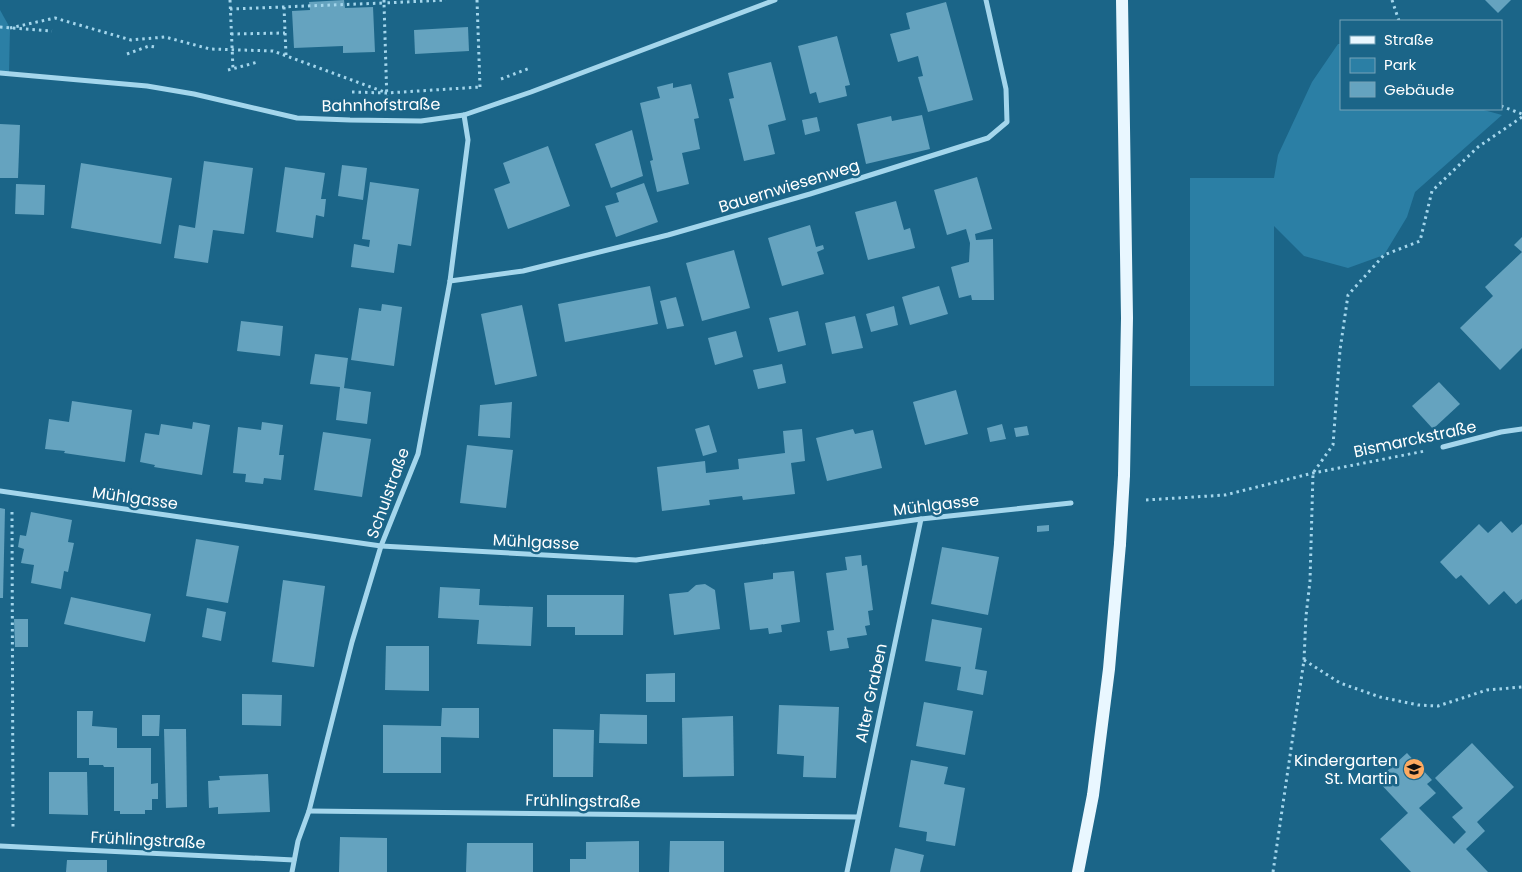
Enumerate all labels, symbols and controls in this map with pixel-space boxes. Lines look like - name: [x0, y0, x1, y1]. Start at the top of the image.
- legend: [1340, 20, 1502, 110]
- text: Straße: [1384, 29, 1434, 50]
- text: Park: [1384, 54, 1416, 75]
- text: Gebäude: [1384, 79, 1454, 100]
- street label: Bahnhofstraße: [321, 92, 441, 118]
- street label: Bauernwiesenweg: [716, 154, 862, 218]
- street label: Bismarckstraße: [1351, 415, 1479, 463]
- street label: Schulstraße: [361, 444, 415, 542]
- street label: Mühlgasse: [91, 481, 179, 515]
- street label: Mühlgasse: [892, 488, 980, 522]
- street label: Mühlgasse: [492, 528, 580, 556]
- street label: Alter Graben: [849, 641, 893, 745]
- place label: Kindergarten St. Martin: [1294, 749, 1398, 790]
- school or university icon: Kindergarten St. Martin: [1402, 757, 1426, 781]
- street label: Frühlingstraße: [525, 788, 641, 814]
- street label: Frühlingstraße: [90, 826, 206, 855]

